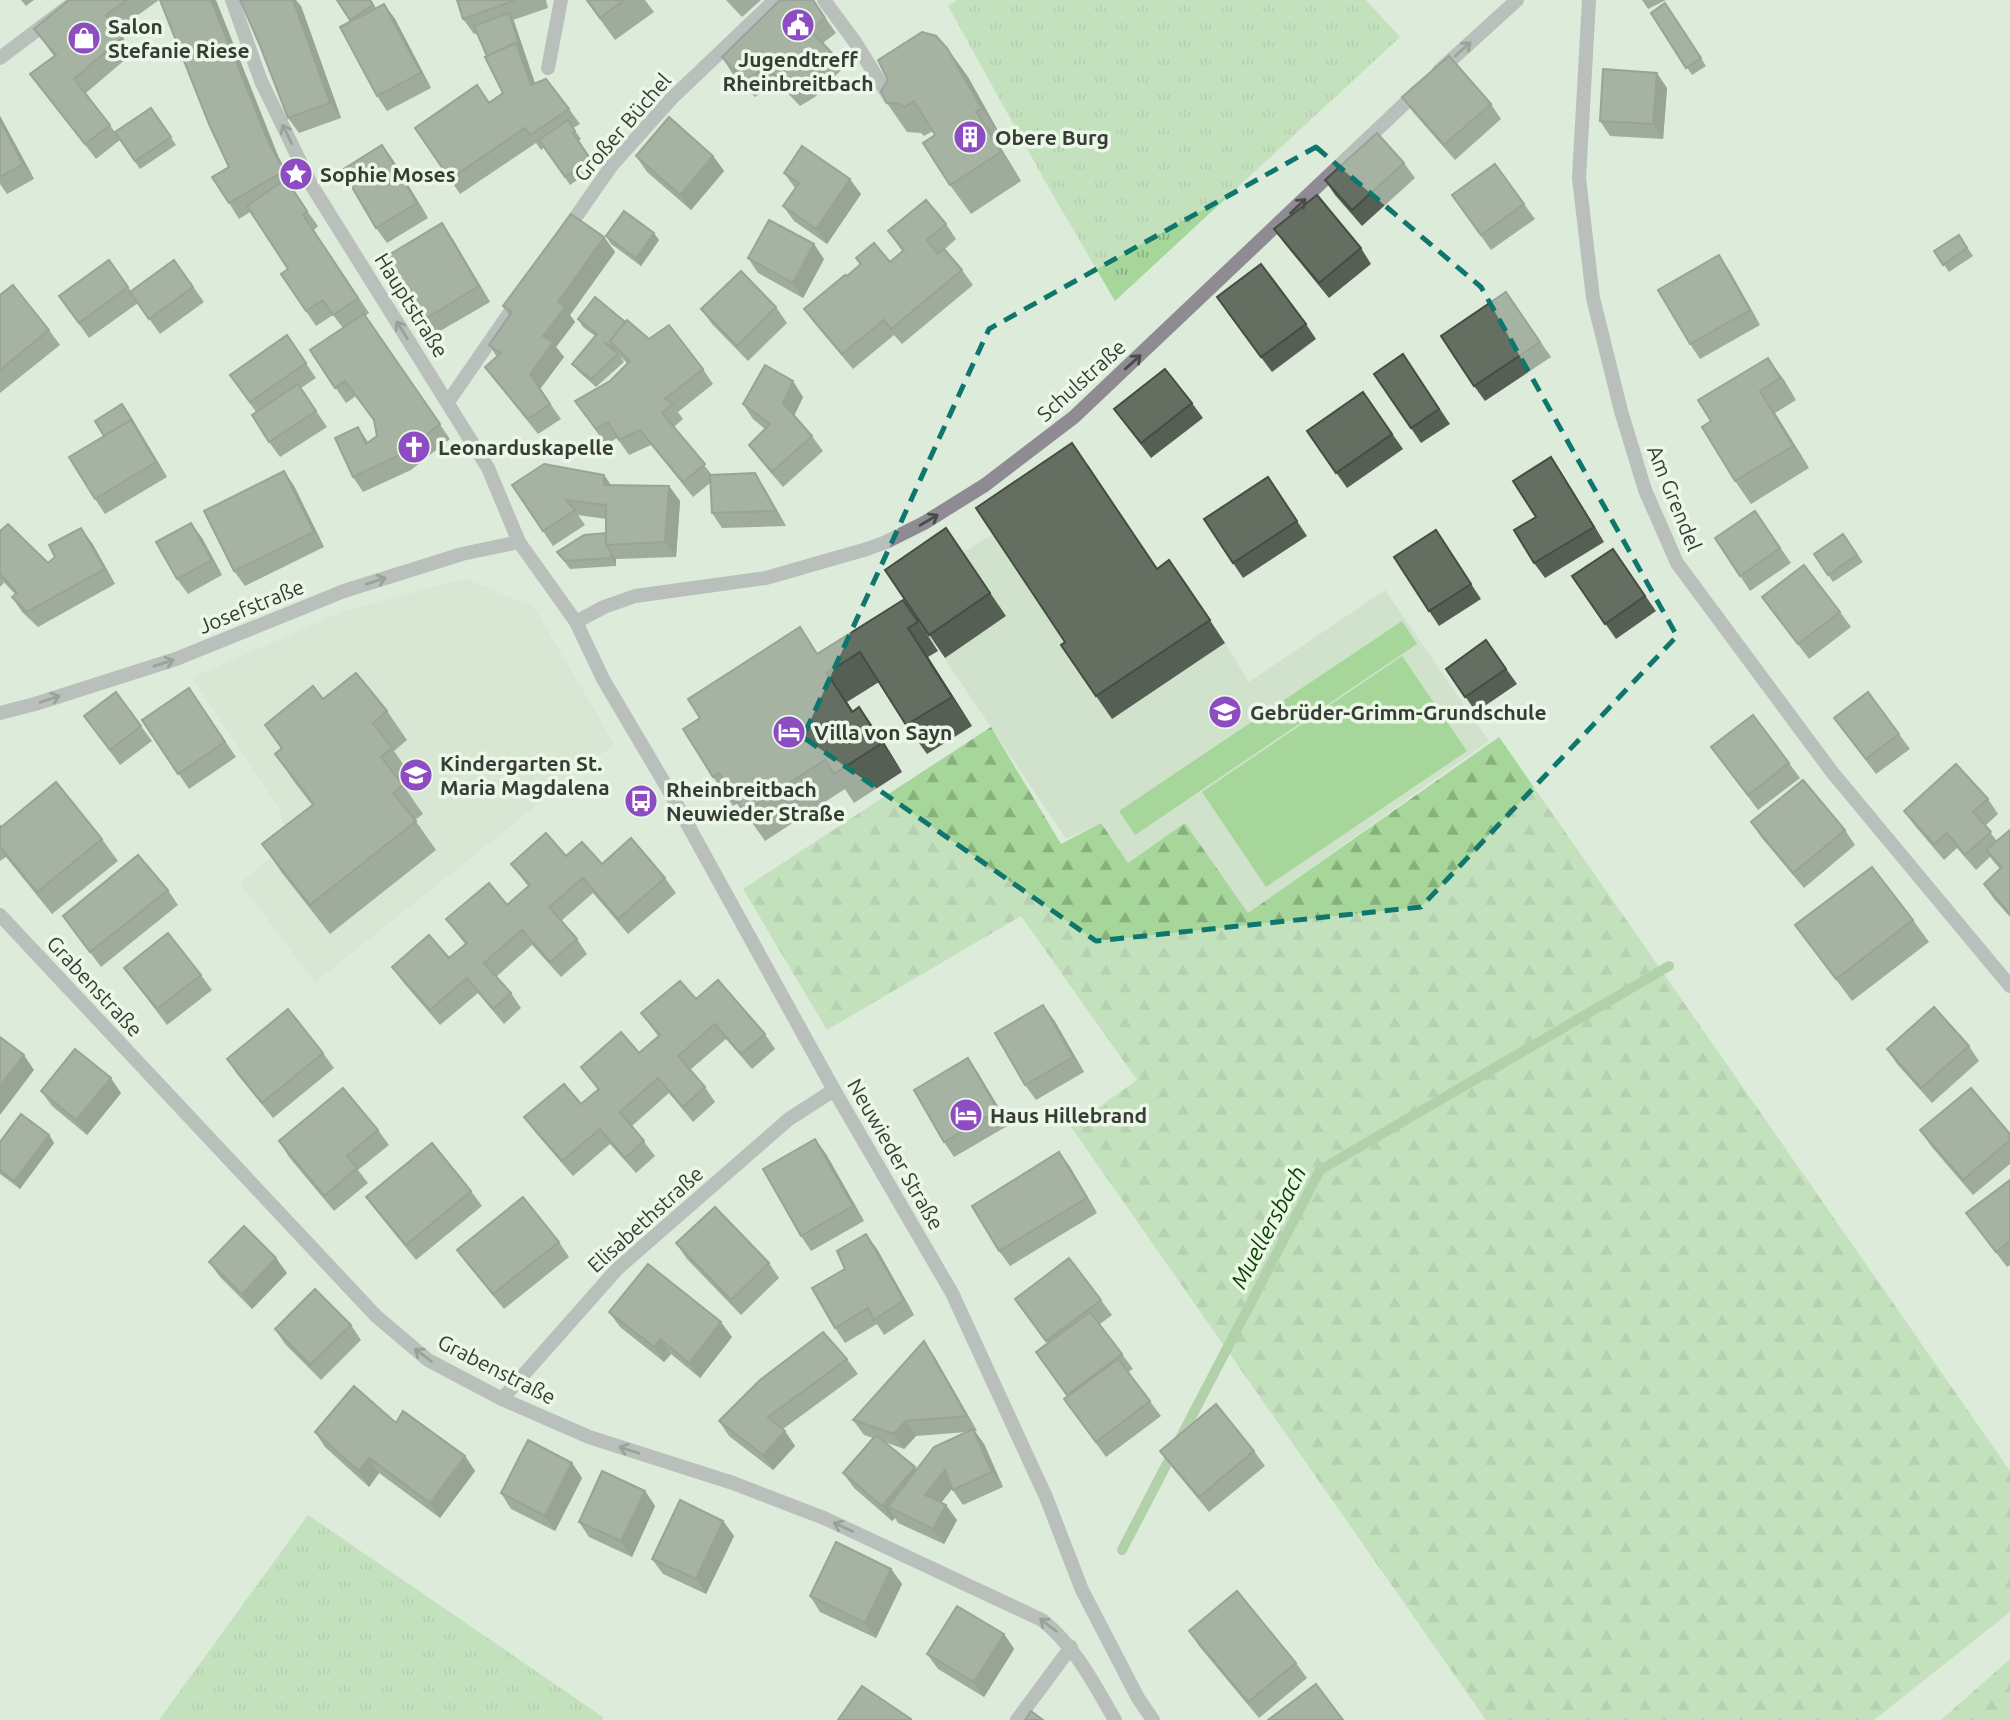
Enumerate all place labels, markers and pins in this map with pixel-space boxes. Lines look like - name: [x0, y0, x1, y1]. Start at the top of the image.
- public building icon: Jugendtreff Rheinbreitbach: [779, 6, 817, 44]
- place label: Salon Stefanie Riese: [108, 14, 250, 62]
- shop icon: Salon Stefanie Riese: [65, 19, 103, 57]
- place label: Jugendtreff Rheinbreitbach: [723, 47, 873, 95]
- building icon: Obere Burg: [951, 118, 989, 156]
- place label: Obere Burg: [995, 125, 1109, 149]
- place icon: Sophie Moses: [277, 155, 315, 193]
- place label: Sophie Moses: [320, 162, 456, 186]
- church icon: Leonarduskapelle: [395, 428, 433, 466]
- place label: Leonarduskapelle: [438, 435, 614, 459]
- school or university icon: Gebrüder-Grimm-Grundschule: [1206, 693, 1244, 731]
- place label: Gebrüder-Grimm-Grundschule: [1250, 700, 1546, 724]
- hotel icon: Villa von Sayn: [770, 713, 808, 751]
- place label: Villa von Sayn: [814, 720, 952, 744]
- place label: Kindergarten St. Maria Magdalena: [440, 751, 610, 799]
- school or university icon: Kindergarten St. Maria Magdalena: [397, 756, 435, 794]
- place label: Rheinbreitbach Neuwieder Straße: [666, 777, 845, 825]
- bus stop icon: Rheinbreitbach Neuwieder Straße: [622, 782, 660, 820]
- hotel icon: Haus Hillebrand: [947, 1096, 985, 1134]
- place label: Haus Hillebrand: [990, 1103, 1147, 1127]

